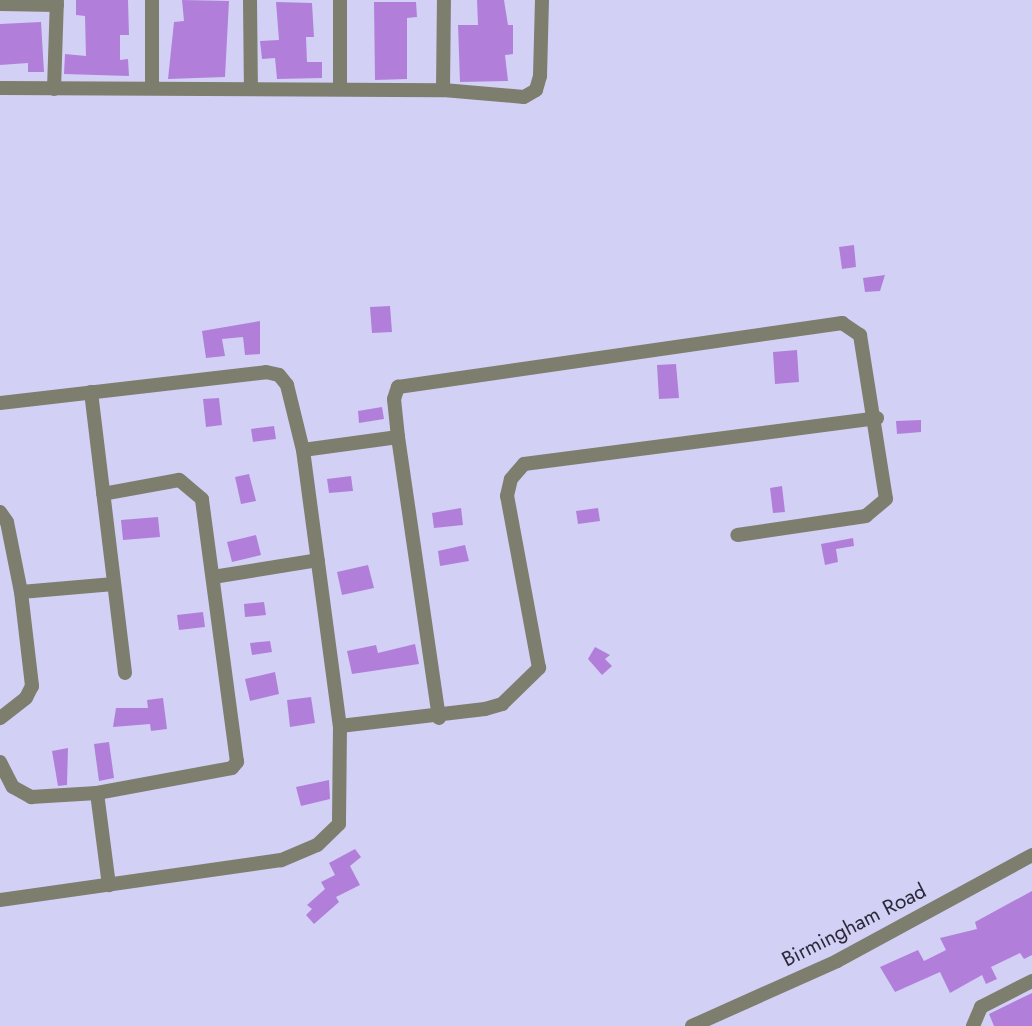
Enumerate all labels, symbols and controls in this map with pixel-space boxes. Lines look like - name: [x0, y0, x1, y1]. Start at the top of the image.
- street label: Birmingham Road: [778, 878, 930, 972]

